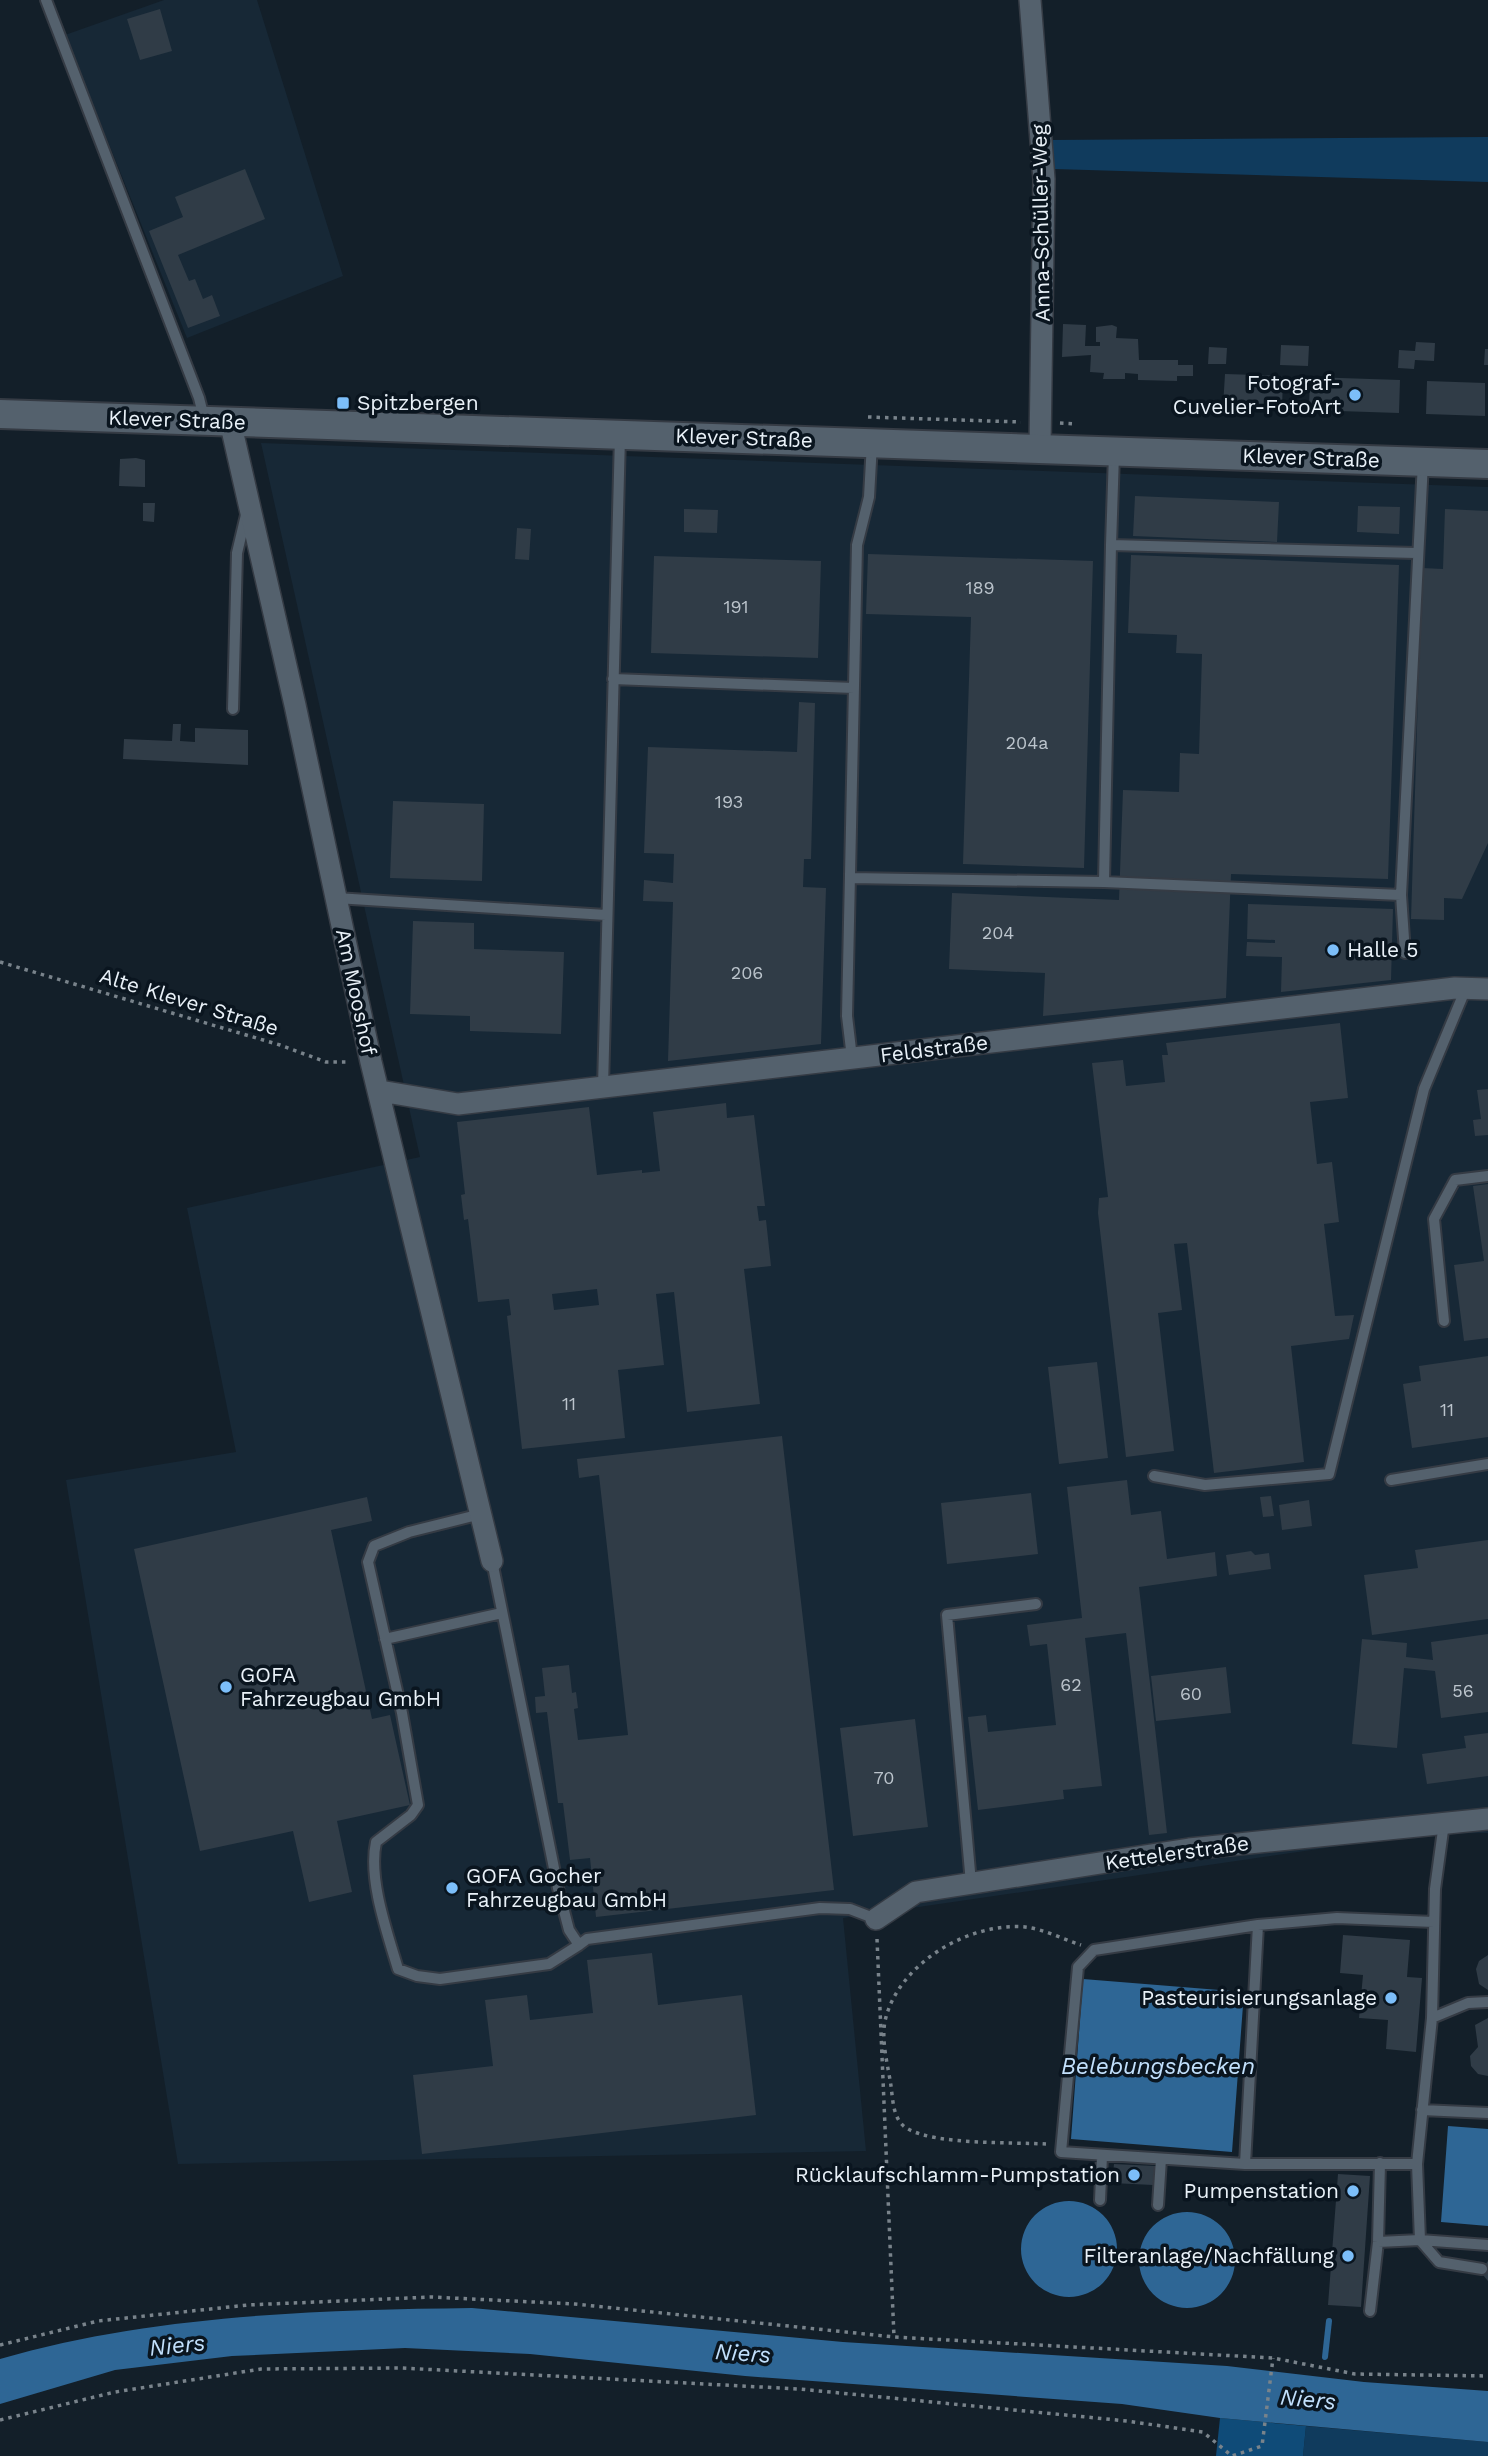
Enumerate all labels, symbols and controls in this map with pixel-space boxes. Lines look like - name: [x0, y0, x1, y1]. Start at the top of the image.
- street label: Anna-Schüller-Weg: [1026, 123, 1055, 322]
- place label: Fotograf- Cuvelier-FotoArt: [1173, 370, 1341, 419]
- marker: Fotograf- Cuvelier-FotoArt: [1347, 387, 1363, 403]
- place label: Spitzbergen: [357, 390, 479, 415]
- marker: Spitzbergen: [335, 395, 351, 411]
- street label: Klever Straße: [108, 405, 246, 434]
- street label: Klever Straße: [675, 423, 813, 452]
- street label: Klever Straße: [1242, 443, 1380, 472]
- house number: 189: [965, 577, 995, 598]
- house number: 191: [723, 596, 749, 617]
- house number: 204a: [1006, 732, 1048, 753]
- house number: 193: [715, 791, 743, 812]
- house number: 204: [982, 922, 1014, 943]
- street label: Am Mooshof: [331, 926, 382, 1057]
- place label: Halle 5: [1347, 937, 1419, 962]
- marker: Halle 5: [1325, 942, 1341, 958]
- street label: Alte Klever Straße: [97, 962, 282, 1041]
- house number: 206: [731, 962, 763, 983]
- street label: Feldstraße: [879, 1029, 989, 1068]
- house number: 11: [562, 1393, 576, 1414]
- house number: 11: [1440, 1399, 1454, 1420]
- place label: GOFA Fahrzeugbau GmbH: [240, 1662, 441, 1711]
- house number: 62: [1060, 1674, 1082, 1695]
- marker: GOFA Fahrzeugbau GmbH: [218, 1679, 234, 1695]
- house number: 56: [1452, 1680, 1474, 1701]
- house number: 60: [1180, 1683, 1202, 1704]
- house number: 70: [874, 1767, 894, 1788]
- street label: Kettelerstraße: [1103, 1830, 1250, 1875]
- place label: GOFA Gocher Fahrzeugbau GmbH: [466, 1863, 667, 1912]
- marker: GOFA Gocher Fahrzeugbau GmbH: [444, 1880, 460, 1896]
- place label: Pasteurisierungsanlage: [1141, 1985, 1377, 2010]
- marker: Pasteurisierungsanlage: [1383, 1990, 1399, 2006]
- water label: Belebungsbecken: [1061, 2053, 1255, 2080]
- place label: Rücklaufschlamm-Pumpstation: [795, 2162, 1120, 2187]
- marker: Rücklaufschlamm-Pumpstation: [1126, 2167, 1142, 2183]
- place label: Pumpenstation: [1184, 2178, 1339, 2203]
- marker: Pumpenstation: [1345, 2183, 1361, 2199]
- place label: Filteranlage/Nachfällung: [1083, 2243, 1335, 2268]
- marker: Filteranlage/Nachfällung: [1340, 2248, 1356, 2264]
- water label: Niers: [148, 2329, 206, 2362]
- water label: Niers: [714, 2338, 772, 2369]
- water label: Niers: [1279, 2384, 1337, 2415]

